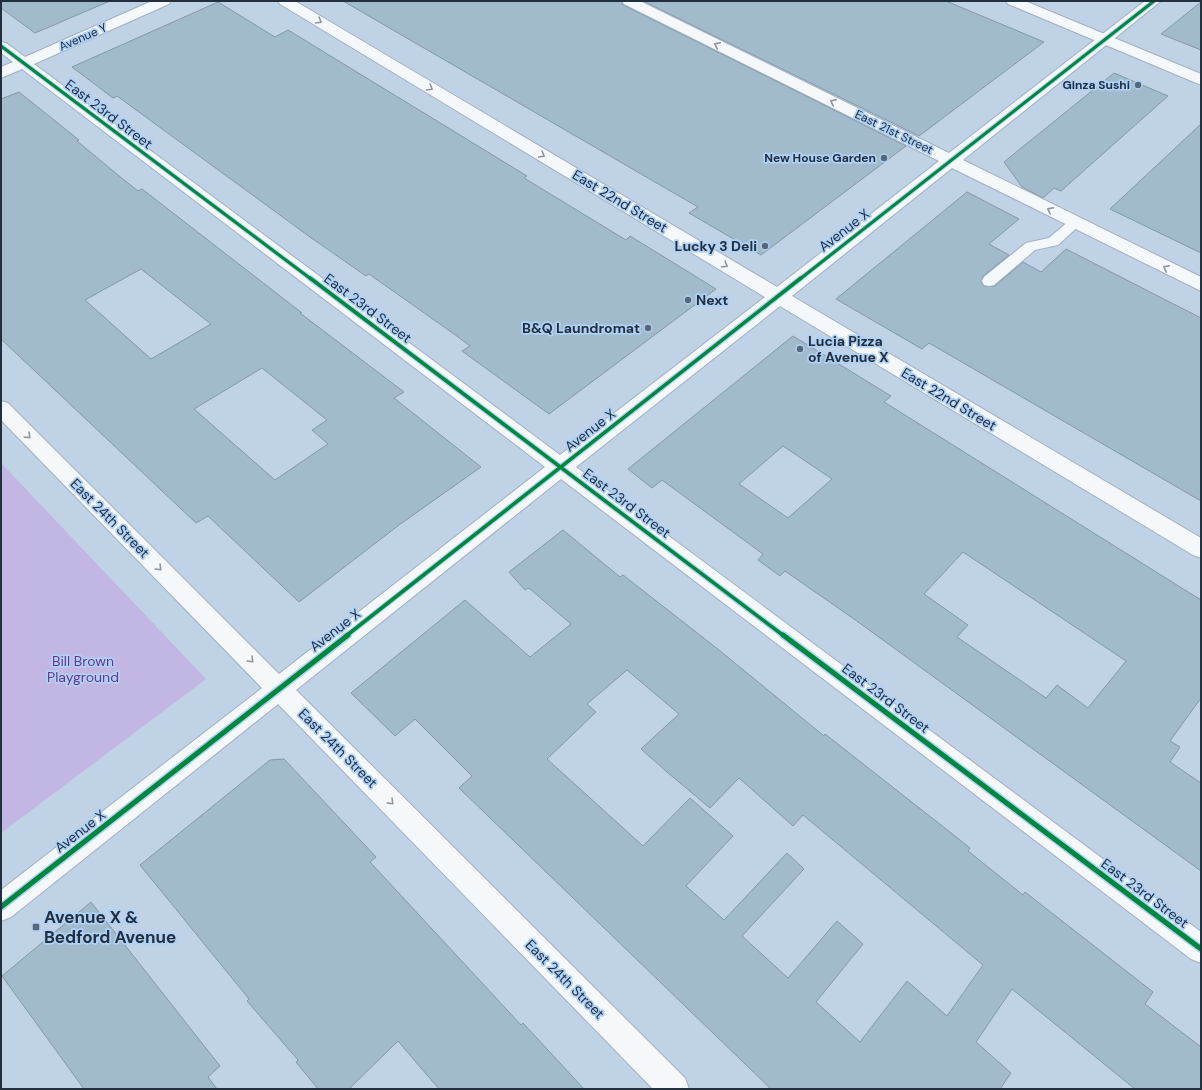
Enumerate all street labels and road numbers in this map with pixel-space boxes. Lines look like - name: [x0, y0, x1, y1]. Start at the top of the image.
- street label: Avenue Y: [56, 19, 110, 55]
- street label: East 23rd Street: [62, 75, 156, 153]
- street label: East 21st Street: [852, 106, 936, 158]
- street label: East 22nd Street: [569, 166, 671, 236]
- street label: Avenue X: [815, 205, 873, 255]
- street label: East 23rd Street: [321, 269, 415, 347]
- street label: East 22nd Street: [898, 364, 1000, 434]
- street label: Avenue X: [561, 405, 619, 455]
- street label: East 23rd Street: [580, 464, 674, 542]
- street label: East 24th Street: [67, 475, 153, 561]
- street label: Avenue X: [306, 605, 364, 655]
- street label: East 23rd Street: [839, 659, 933, 737]
- street label: East 24th Street: [295, 705, 381, 791]
- street label: Avenue X: [51, 806, 109, 856]
- street label: East 23rd Street: [1098, 854, 1192, 932]
- street label: East 24th Street: [522, 936, 608, 1022]

